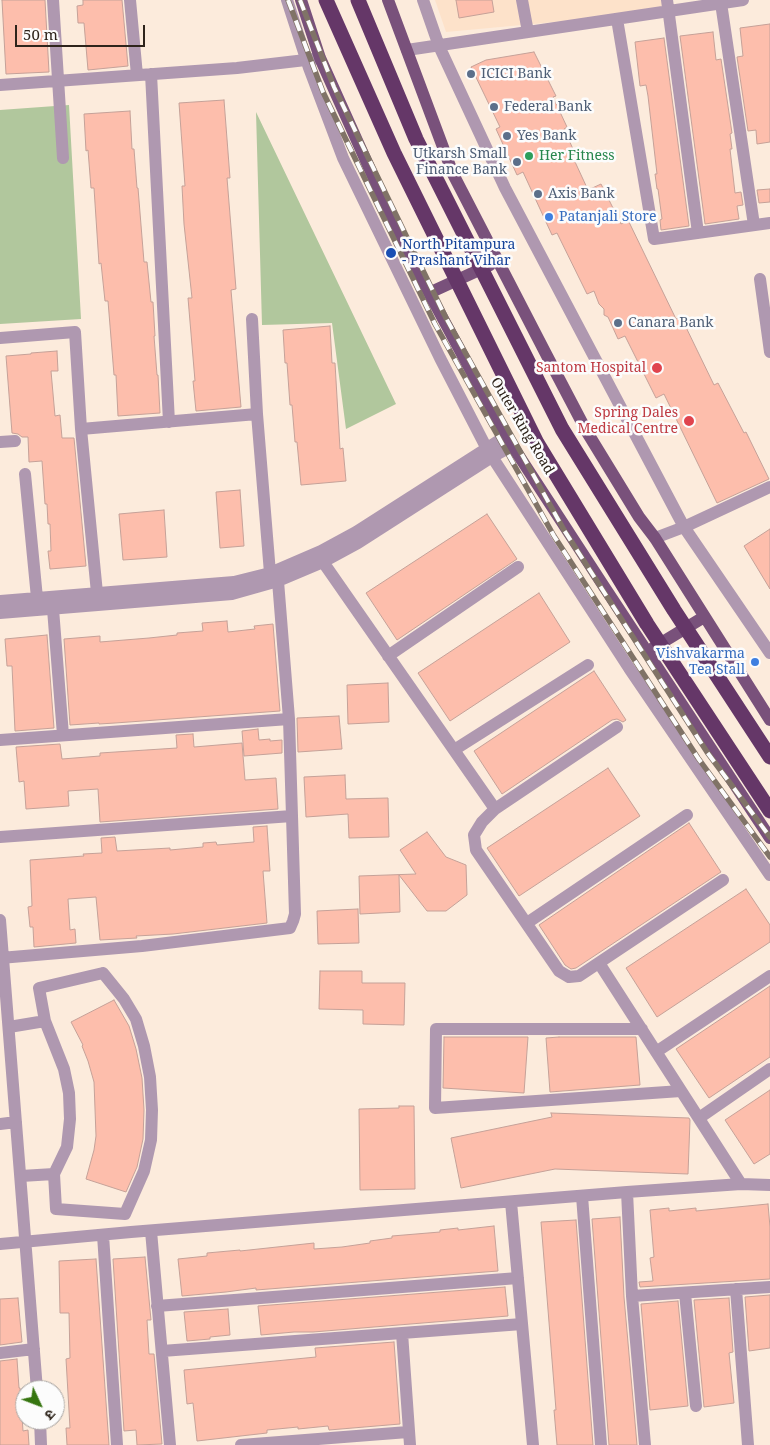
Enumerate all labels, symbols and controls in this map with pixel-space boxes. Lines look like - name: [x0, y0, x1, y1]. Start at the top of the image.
- scale bar: [18, 15, 148, 47]
- text: 50 m: [23, 24, 58, 44]
- place label: ICICI Bank: [481, 66, 552, 82]
- marker: ICICI Bank: [465, 68, 477, 80]
- place label: Federal Bank: [504, 99, 592, 115]
- marker: Federal Bank: [488, 101, 500, 113]
- place label: Yes Bank: [517, 128, 576, 144]
- marker: Yes Bank: [501, 130, 513, 142]
- place label: Utkarsh Small Finance Bank: [413, 146, 507, 178]
- place label: Her Fitness: [539, 148, 615, 164]
- marker: Her Fitness: [523, 150, 535, 162]
- marker: Utkarsh Small Finance Bank: [511, 156, 523, 168]
- place label: Axis Bank: [548, 186, 615, 202]
- marker: Axis Bank: [532, 188, 544, 200]
- place label: Patanjali Store: [559, 209, 656, 225]
- marker: Patanjali Store: [543, 211, 555, 223]
- place label: North Pitampura - Prashant Vihar: [402, 237, 515, 270]
- marker: North Pitampura - Prashant Vihar: [384, 246, 398, 260]
- place label: Canara Bank: [628, 315, 713, 331]
- marker: Canara Bank: [612, 317, 624, 329]
- place label: Santom Hospital: [536, 360, 646, 376]
- marker: Santom Hospital: [650, 361, 664, 375]
- street label: Outer Ring Road: [487, 375, 557, 477]
- place label: Spring Dales Medical Centre: [577, 405, 678, 438]
- marker: Spring Dales Medical Centre: [682, 414, 696, 428]
- place label: Vishvakarma Tea Stall: [656, 646, 745, 679]
- marker: Vishvakarma Tea Stall: [749, 656, 761, 668]
- north arrow: [15, 1380, 65, 1430]
- text: उ: [41, 1405, 60, 1424]

